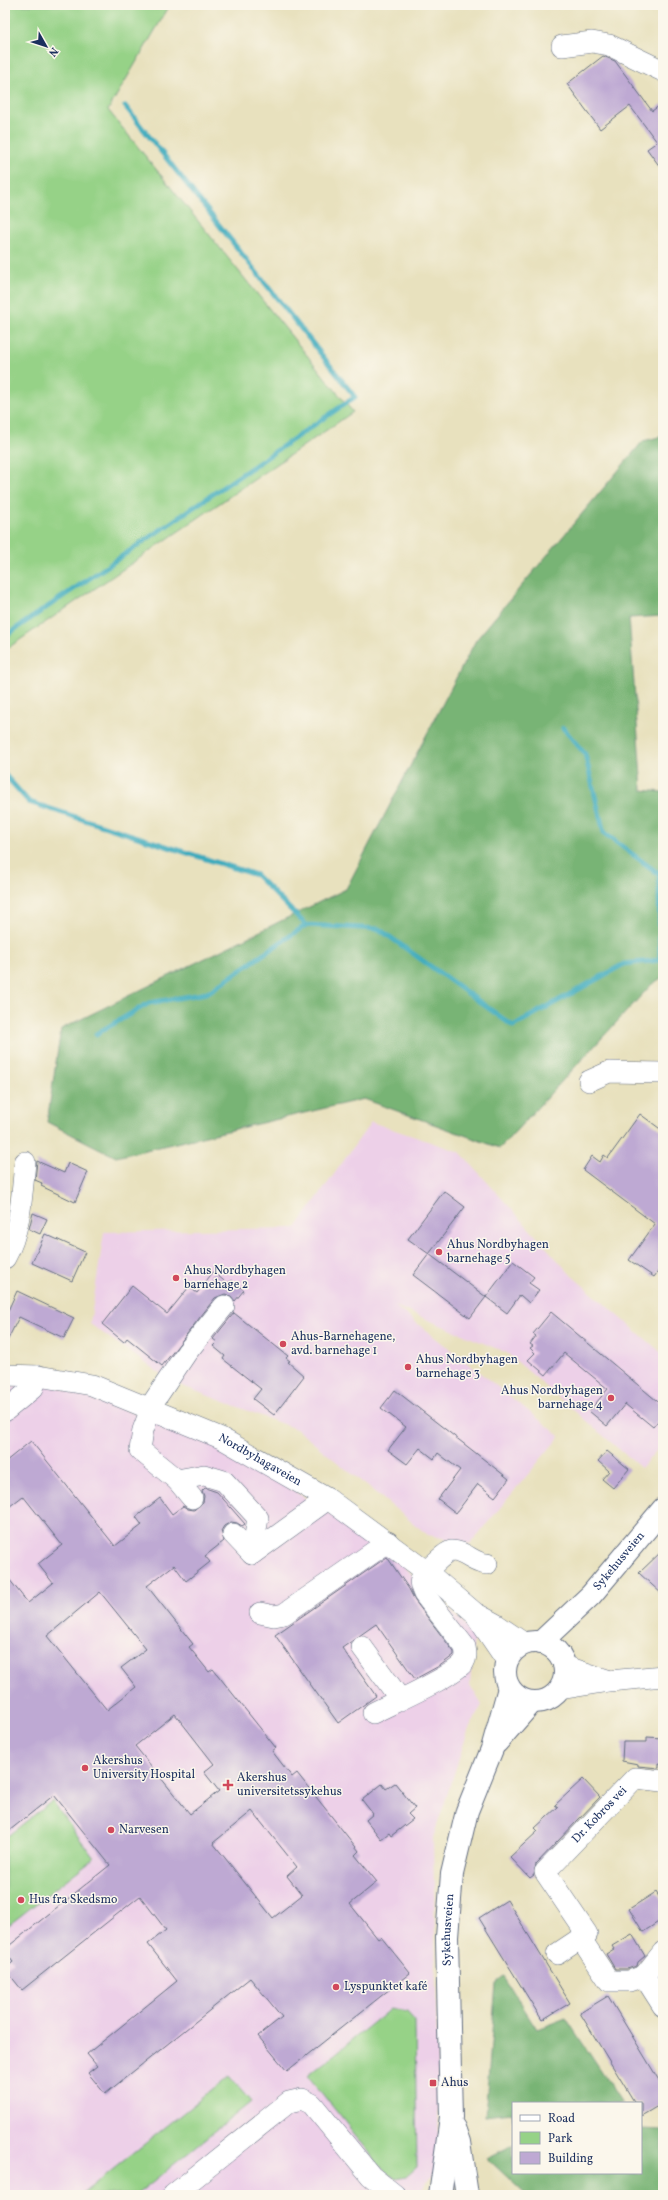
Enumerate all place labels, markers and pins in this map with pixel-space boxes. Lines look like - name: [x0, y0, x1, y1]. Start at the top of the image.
- place label: Ahus Nordbyhagen barnehage 5: [447, 1237, 549, 1267]
- marker: Ahus Nordbyhagen barnehage 5: [434, 1247, 444, 1257]
- place label: Ahus Nordbyhagen barnehage 2: [184, 1263, 286, 1293]
- marker: Ahus Nordbyhagen barnehage 2: [171, 1273, 181, 1283]
- place label: Ahus-Barnehagene, avd. barnehage 1: [291, 1329, 395, 1359]
- marker: Ahus-Barnehagene, avd. barnehage 1: [278, 1339, 288, 1349]
- place label: Ahus Nordbyhagen barnehage 3: [416, 1352, 518, 1382]
- marker: Ahus Nordbyhagen barnehage 3: [403, 1362, 413, 1372]
- place label: Ahus Nordbyhagen barnehage 4: [501, 1383, 603, 1413]
- marker: Ahus Nordbyhagen barnehage 4: [606, 1393, 616, 1403]
- place label: Akershus University Hospital: [93, 1753, 196, 1783]
- marker: Akershus University Hospital: [80, 1763, 90, 1773]
- place label: Akershus universitetssykehus: [237, 1770, 342, 1800]
- marker: Akershus universitetssykehus: [222, 1779, 234, 1791]
- place label: Narvesen: [119, 1822, 169, 1838]
- marker: Narvesen: [106, 1825, 116, 1835]
- place label: Hus fra Skedsmo: [29, 1892, 117, 1908]
- marker: Hus fra Skedsmo: [16, 1895, 26, 1905]
- place label: Lyspunktet kafé: [344, 1979, 428, 1995]
- marker: Lyspunktet kafé: [331, 1982, 341, 1992]
- place label: Ahus: [441, 2075, 469, 2091]
- marker: Ahus: [428, 2078, 438, 2088]

